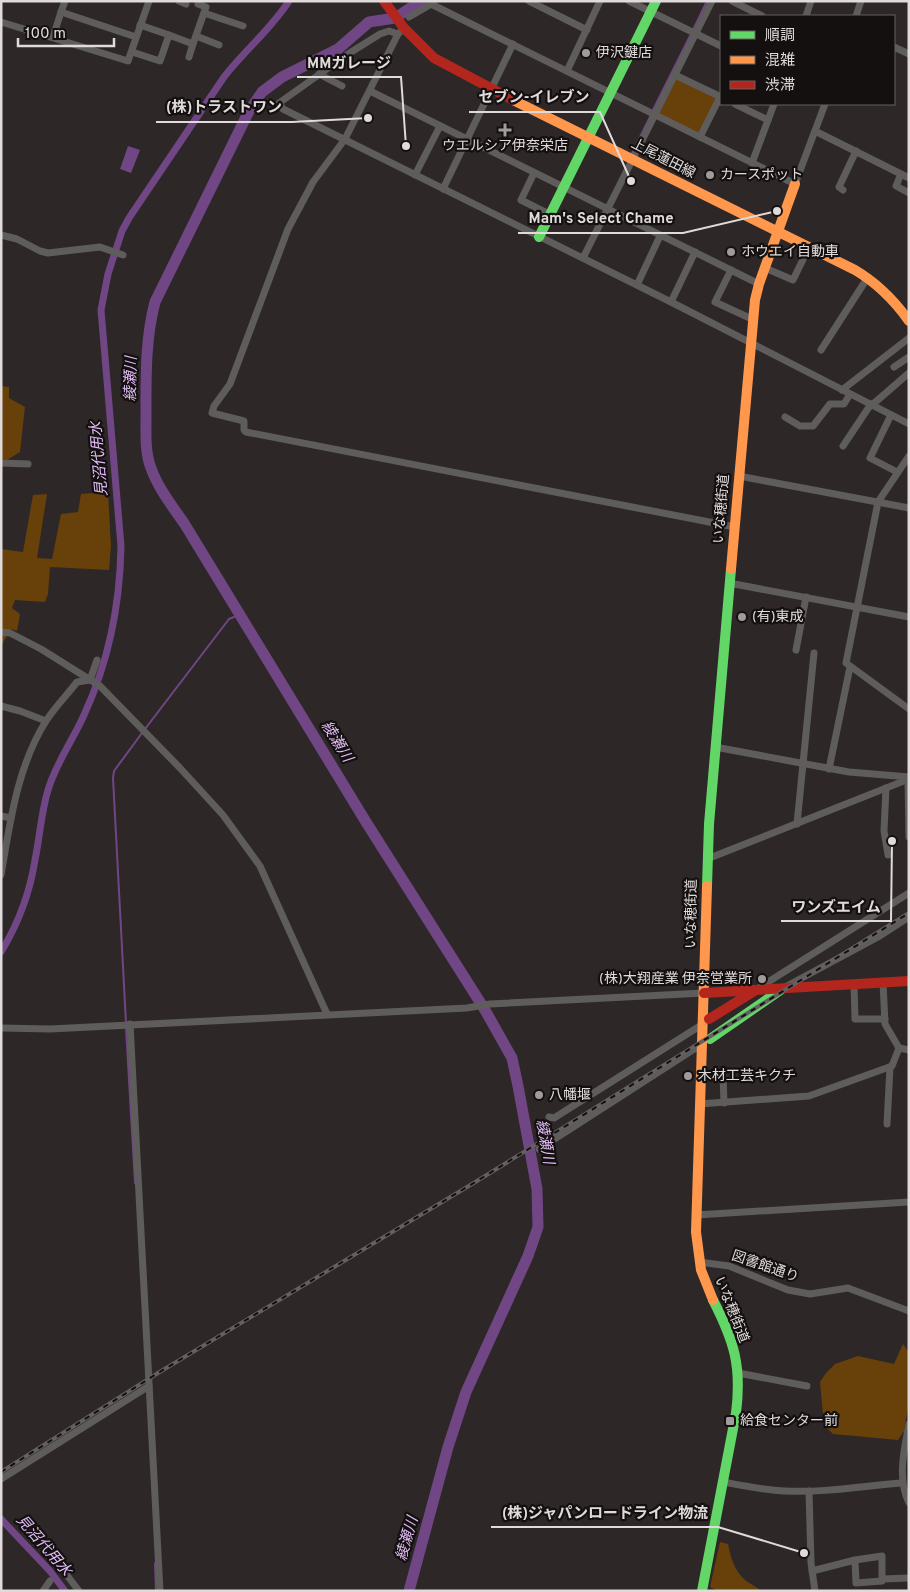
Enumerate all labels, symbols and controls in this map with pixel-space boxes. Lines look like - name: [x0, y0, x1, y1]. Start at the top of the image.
- scale bar: [18, 15, 114, 47]
- legend: [720, 15, 895, 105]
- text: 100 m: [25, 25, 66, 44]
- text: 順調: [765, 27, 795, 46]
- place label: 伊沢鍵店: [596, 44, 652, 62]
- callout: MMガレージ: [297, 47, 401, 77]
- marker: 伊沢鍵店: [580, 47, 592, 59]
- text: 混雑: [765, 52, 795, 71]
- text: MMガレージ: [307, 55, 391, 74]
- text: 渋滞: [765, 77, 795, 96]
- callout: セブン-イレブン: [469, 82, 600, 112]
- text: セブン-イレブン: [478, 88, 590, 108]
- callout: (株)トラストワン: [156, 92, 292, 122]
- text: (株)トラストワン: [166, 99, 282, 118]
- marker: ウエルシア伊奈栄店: [499, 124, 511, 136]
- street label: 上尾蓮田線: [628, 136, 698, 182]
- place label: ウエルシア伊奈栄店: [442, 138, 568, 155]
- place label: カースポット: [720, 167, 803, 184]
- marker: カースポット: [704, 169, 716, 181]
- callout: Mam's Select Chame: [518, 203, 683, 233]
- text: Mam's Select Chame: [528, 210, 674, 229]
- place label: ホウエイ自動車: [741, 244, 839, 261]
- marker: ホウエイ自動車: [725, 246, 737, 258]
- water label: 綾瀬川: [122, 354, 142, 402]
- water label: 見沼代用水: [87, 419, 113, 497]
- street label: いな穂街道: [710, 473, 734, 545]
- place label: (有)東成: [752, 609, 804, 626]
- marker: (有)東成: [736, 611, 748, 623]
- water label: 綾瀬川: [316, 718, 357, 768]
- street label: いな穂街道: [683, 879, 701, 949]
- callout: ワンズエイム: [781, 891, 891, 921]
- text: ワンズエイム: [791, 898, 881, 918]
- place label: (株)大翔産業 伊奈営業所: [599, 971, 752, 988]
- marker: (株)大翔産業 伊奈営業所: [756, 973, 768, 985]
- place label: 木材工芸キクチ: [698, 1067, 796, 1085]
- marker: 木材工芸キクチ: [682, 1070, 694, 1082]
- place label: 八幡堰: [549, 1087, 591, 1104]
- marker: 八幡堰: [533, 1089, 545, 1101]
- water label: 綾瀬川: [531, 1118, 558, 1168]
- street label: 図書館通り: [729, 1248, 801, 1286]
- street label: いな穂街道: [710, 1274, 752, 1346]
- place label: 給食センター前: [740, 1412, 838, 1430]
- marker: 給食センター前: [724, 1415, 736, 1427]
- callout: (株)ジャパンロードライン物流: [491, 1497, 718, 1527]
- text: (株)ジャパンロードライン物流: [502, 1505, 708, 1524]
- water label: 見沼代用水: [11, 1511, 76, 1582]
- water label: 綾瀬川: [393, 1513, 424, 1563]

